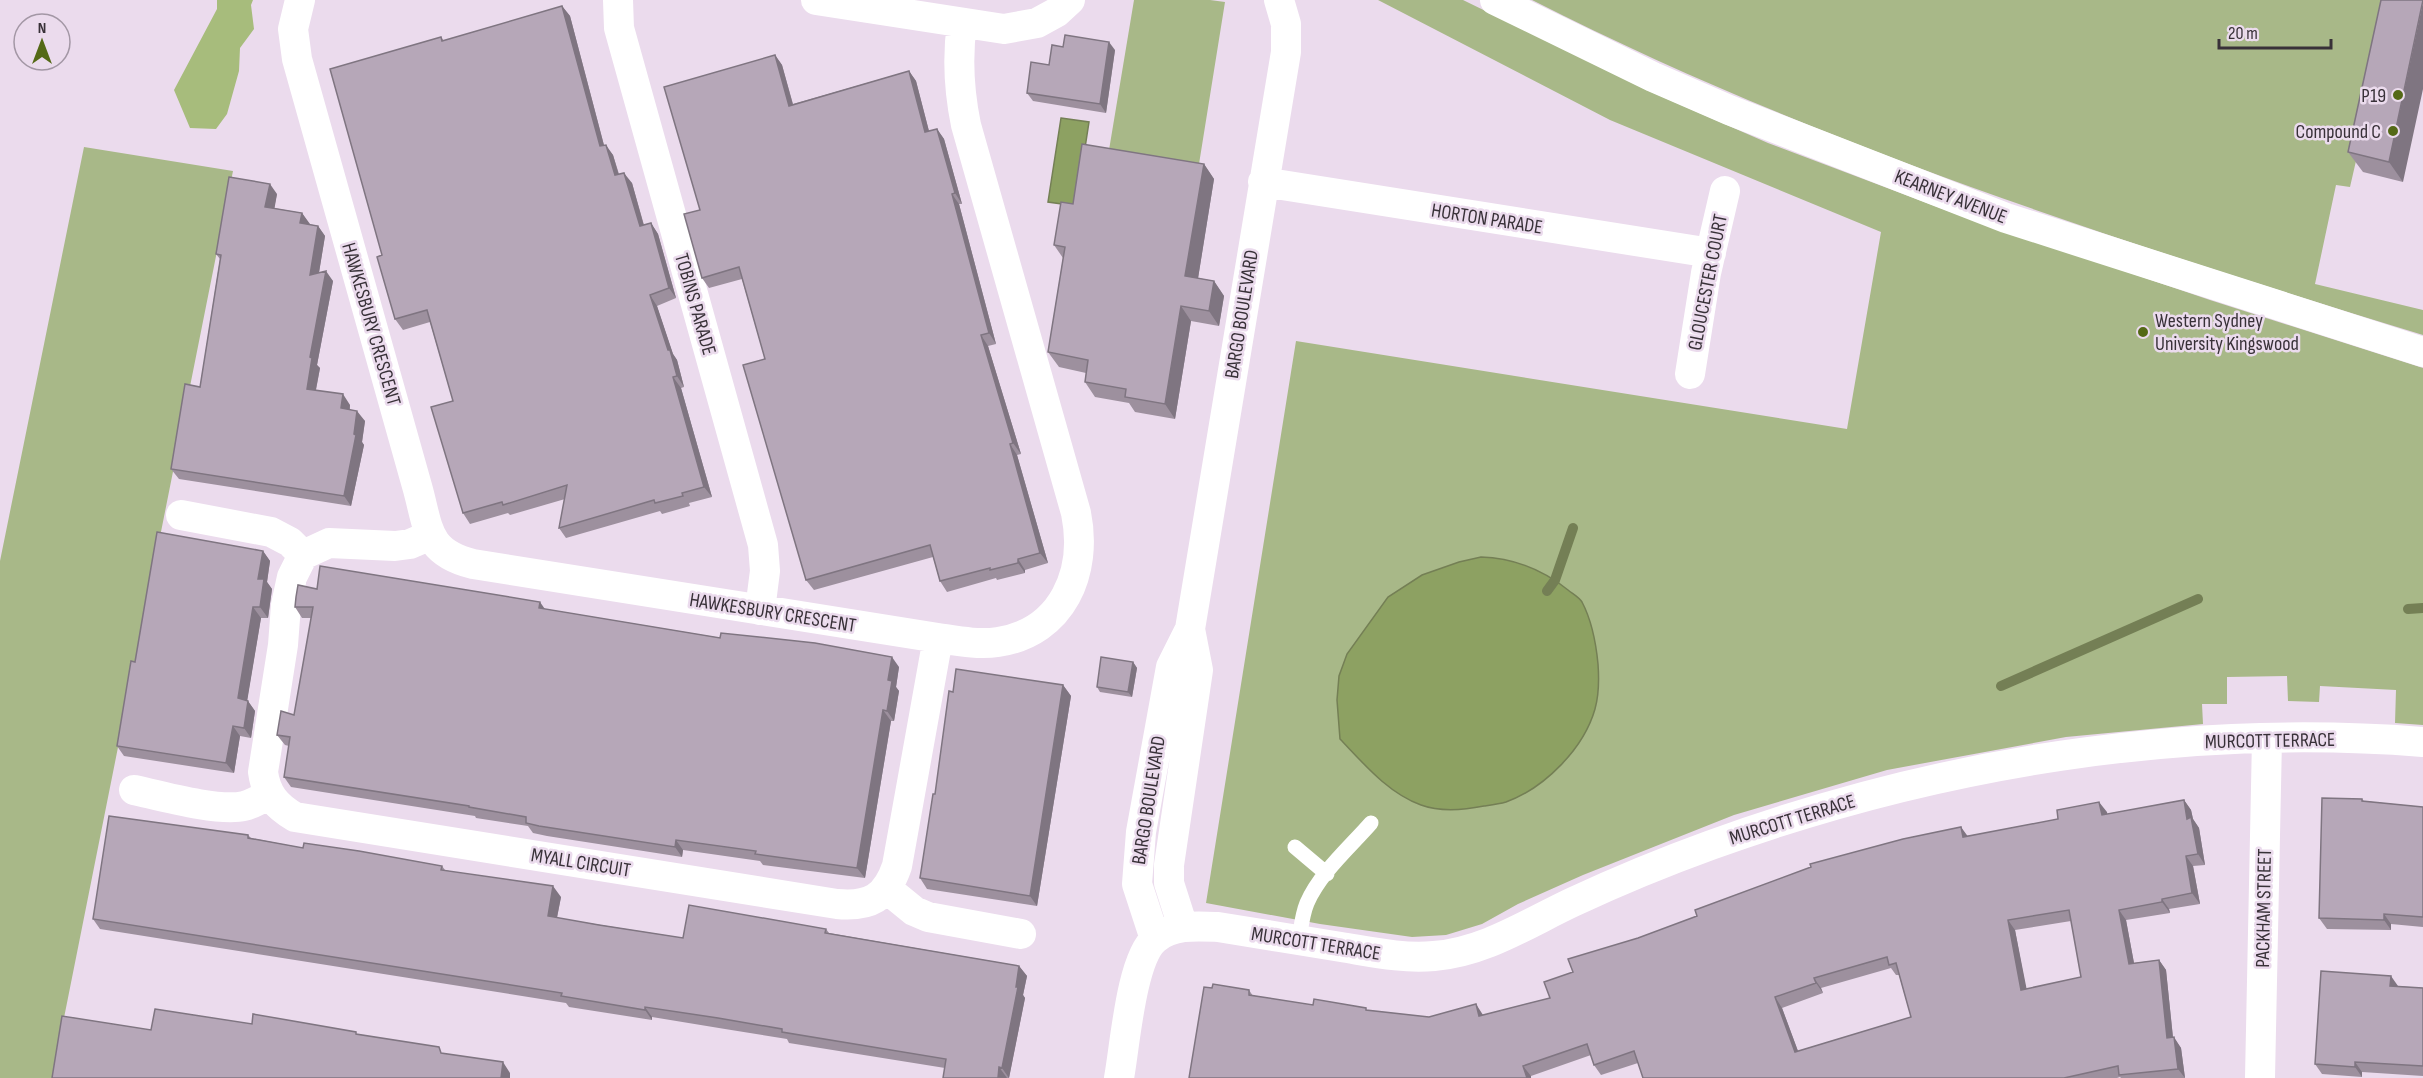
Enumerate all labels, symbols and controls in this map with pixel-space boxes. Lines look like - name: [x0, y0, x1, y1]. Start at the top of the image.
- north arrow: [12, 12, 72, 72]
- scale bar: [2219, 12, 2332, 50]
- text: N: [38, 19, 46, 38]
- text: 20 m: [2228, 23, 2258, 44]
- place label: P19: [2361, 84, 2386, 108]
- marker: P19: [2391, 88, 2405, 102]
- place label: Compound C: [2296, 120, 2381, 144]
- marker: Compound C: [2386, 124, 2400, 138]
- street label: KEARNEY AVENUE: [1891, 165, 2010, 229]
- street label: HORTON PARADE: [1430, 198, 1544, 240]
- street label: GLOUCESTER COURT: [1683, 212, 1733, 352]
- street label: HAWKESBURY CRESCENT: [336, 240, 406, 408]
- street label: BARGO BOULEVARD: [1220, 248, 1264, 380]
- street label: TOBINS PARADE: [669, 251, 721, 358]
- place label: Western Sydney University Kingswood: [2155, 309, 2299, 356]
- marker: Western Sydney University Kingswood: [2136, 325, 2150, 339]
- street label: HAWKESBURY CRESCENT: [688, 588, 858, 638]
- street label: MURCOTT TERRACE: [2205, 728, 2335, 754]
- street label: BARGO BOULEVARD: [1127, 734, 1171, 866]
- street label: MURCOTT TERRACE: [1726, 789, 1858, 851]
- street label: MYALL CIRCUIT: [529, 843, 632, 883]
- street label: PACKHAM STREET: [2251, 848, 2277, 968]
- street label: MURCOTT TERRACE: [1250, 922, 1382, 966]

